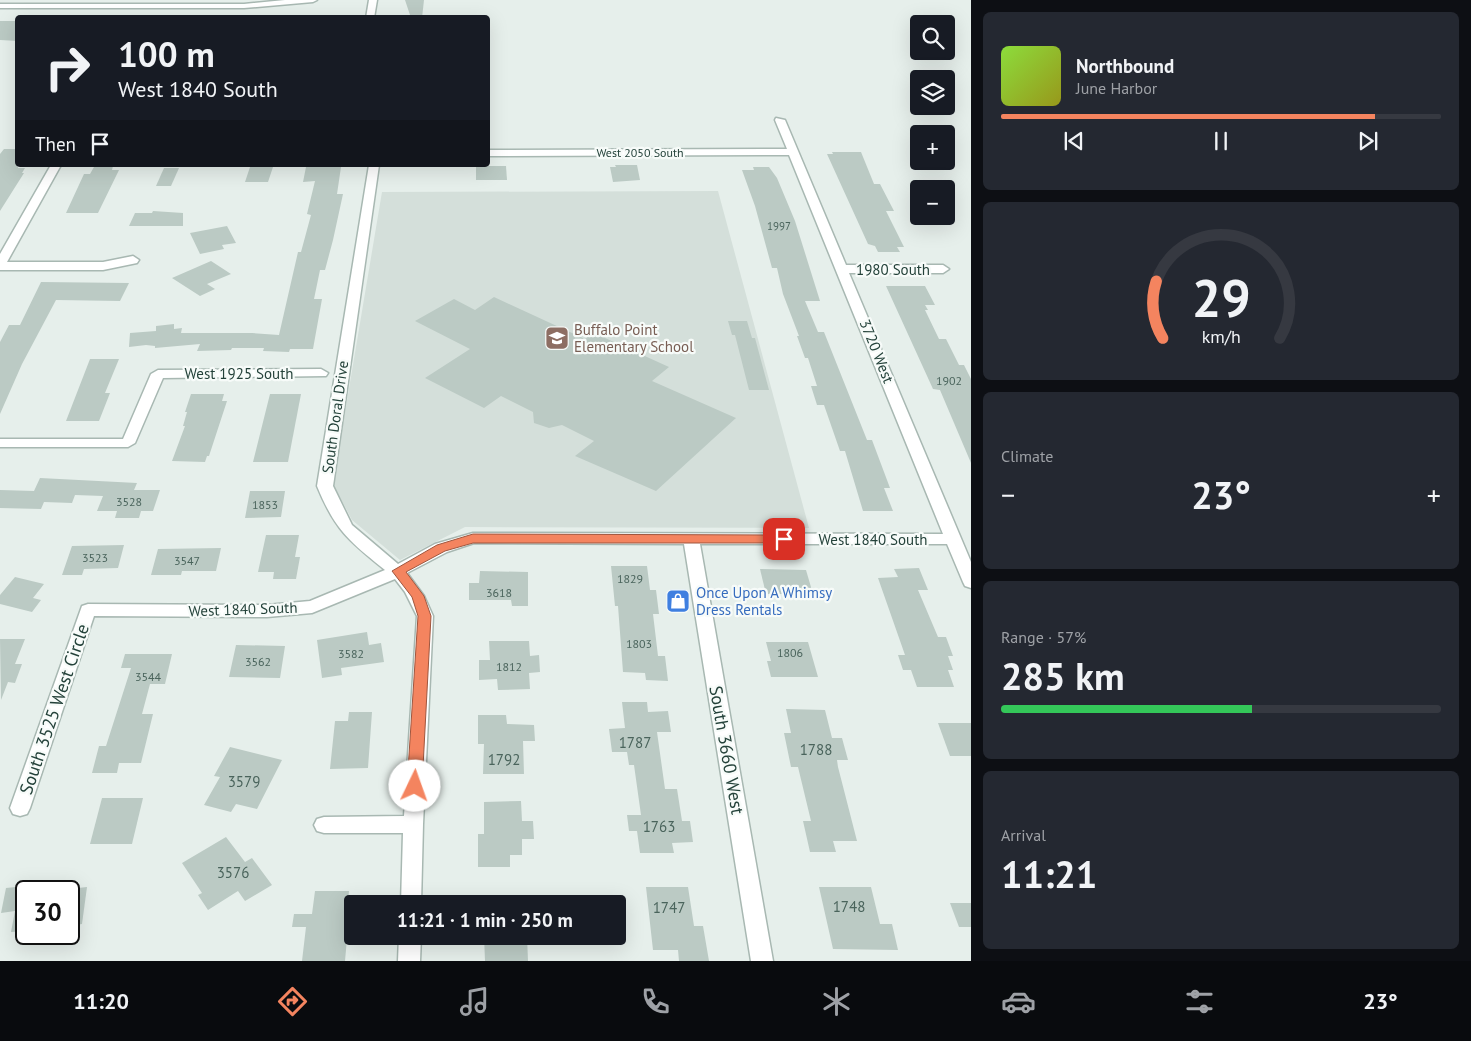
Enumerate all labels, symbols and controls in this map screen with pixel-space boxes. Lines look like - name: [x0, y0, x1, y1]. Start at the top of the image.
- map controls: [910, 15, 955, 225]
- button: search: [910, 15, 955, 60]
- text: 100 m: [118, 31, 215, 77]
- icon: right: [35, 35, 100, 100]
- text: Northbound: [1076, 54, 1174, 78]
- button: layers: [910, 70, 955, 115]
- text: West 1840 South: [118, 75, 278, 103]
- text: June Harbor: [1076, 78, 1157, 98]
- button: +: [910, 125, 955, 170]
- icon: previous: [1060, 127, 1088, 155]
- icon: pause: [1207, 127, 1235, 155]
- icon: next: [1354, 127, 1382, 155]
- icon: arrive: [86, 130, 114, 158]
- text: Then: [35, 132, 76, 156]
- street label: West 2050 South: [596, 145, 684, 160]
- button: −: [910, 180, 955, 225]
- house number: 1997: [767, 219, 791, 233]
- street label: 1980 South: [856, 260, 930, 279]
- text: 29: [1192, 264, 1250, 331]
- street label: 3720 West: [856, 316, 898, 386]
- place label: Buffalo Point Elementary School: [574, 320, 694, 356]
- school or university icon: Buffalo Point Elementary School: [544, 325, 570, 351]
- text: km/h: [1201, 325, 1241, 348]
- street label: South Doral Drive: [318, 359, 352, 475]
- street label: West 1925 South: [185, 364, 293, 383]
- house number: 1902: [936, 373, 962, 388]
- text: Climate: [1001, 446, 1053, 466]
- text: 23°: [1191, 470, 1251, 519]
- text: −: [1001, 476, 1015, 513]
- text: +: [1427, 476, 1441, 513]
- house number: 3528: [116, 494, 142, 509]
- house number: 1853: [252, 497, 278, 512]
- pin: [763, 518, 805, 560]
- icon: arrive: [770, 525, 798, 553]
- street label: West 1840 South: [819, 530, 927, 549]
- house number: 3523: [82, 550, 108, 565]
- house number: 3547: [174, 553, 200, 568]
- house number: 1829: [617, 571, 643, 586]
- place label: Once Upon A Whimsy Dress Rentals: [696, 583, 832, 619]
- house number: 3618: [486, 585, 512, 600]
- shop icon: Once Upon A Whimsy Dress Rentals: [665, 588, 691, 614]
- street label: West 1840 South: [188, 598, 298, 620]
- street label: South 3525 West Circle: [14, 621, 94, 797]
- text: Range · 57%: [1001, 627, 1086, 647]
- house number: 1803: [626, 636, 652, 651]
- house number: 1806: [777, 645, 803, 660]
- house number: 3582: [338, 646, 364, 661]
- text: 285 km: [1001, 651, 1125, 700]
- house number: 3562: [245, 654, 271, 669]
- house number: 1812: [496, 659, 522, 674]
- house number: 3544: [135, 669, 162, 684]
- street label: South 3660 West: [704, 684, 750, 816]
- house number: 1787: [619, 733, 651, 752]
- house number: 1788: [800, 740, 832, 759]
- house number: 1792: [488, 750, 520, 769]
- position arrow: [388, 759, 440, 811]
- house number: 3579: [228, 772, 260, 791]
- house number: 1763: [643, 817, 675, 836]
- text: Arrival: [1001, 825, 1046, 845]
- text: 11:21: [1001, 849, 1097, 898]
- house number: 3576: [217, 863, 249, 882]
- speed limit sign: 30: [15, 880, 80, 945]
- house number: 1748: [833, 897, 865, 916]
- house number: 1747: [653, 898, 685, 917]
- text: 11:21 · 1 min · 250 m: [397, 908, 573, 932]
- icon: directions: [275, 984, 310, 1019]
- icon: music: [457, 984, 492, 1019]
- icon: phone: [638, 984, 673, 1019]
- icon: climate: [819, 984, 854, 1019]
- icon: car: [1001, 984, 1036, 1019]
- icon: filters: [1182, 984, 1217, 1019]
- text: 11:20: [73, 987, 129, 1015]
- text: 23°: [1363, 987, 1398, 1015]

